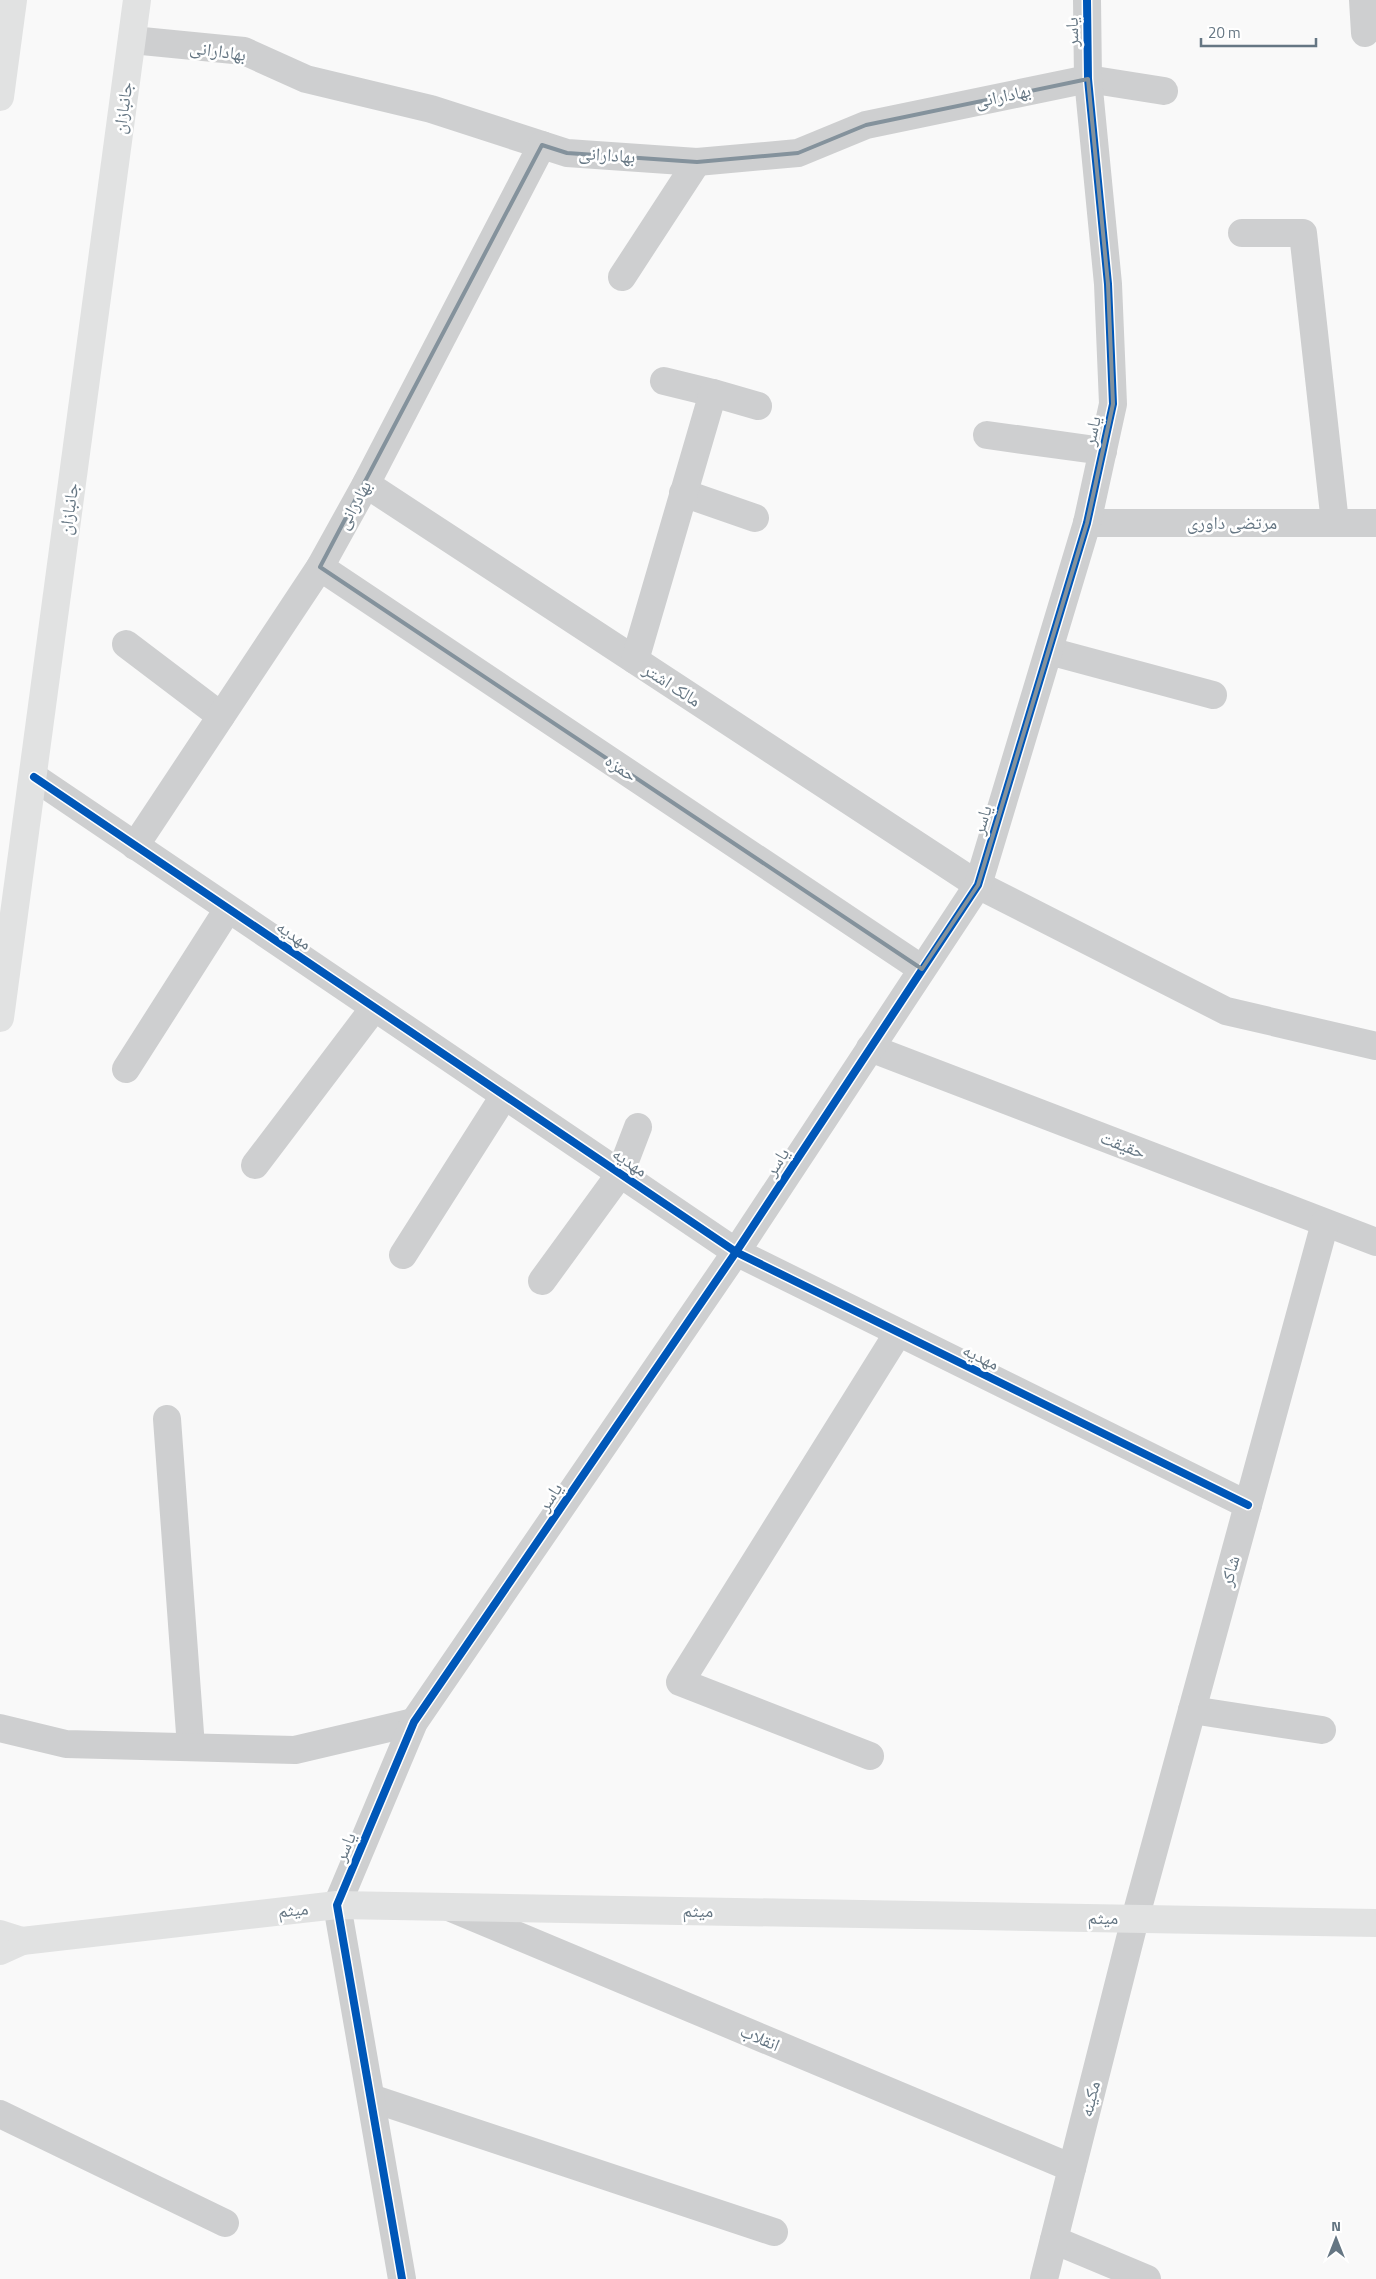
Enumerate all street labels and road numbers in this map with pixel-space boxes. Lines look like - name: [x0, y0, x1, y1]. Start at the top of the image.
- street label: یاسر: [1058, 17, 1085, 48]
- street label: بهادارانی: [188, 33, 248, 68]
- street label: بهادارانی: [972, 76, 1033, 115]
- street label: جانبازان: [105, 80, 140, 136]
- street label: بهادارانی: [578, 139, 636, 170]
- street label: یاسر: [1075, 413, 1108, 449]
- street label: بهادرانی: [329, 475, 378, 534]
- street label: جانبازان: [51, 481, 86, 537]
- street label: مرتضی داوری: [1187, 509, 1277, 536]
- street label: مالک اشتر: [637, 655, 707, 713]
- street label: حمزه: [600, 747, 643, 788]
- street label: یاسر: [964, 802, 999, 839]
- street label: مهدیه: [271, 913, 318, 956]
- street label: حقیقت: [1097, 1124, 1150, 1165]
- street label: مهدیه: [607, 1140, 654, 1183]
- street label: یاسر: [757, 1142, 796, 1182]
- street label: مهدیه: [958, 1336, 1004, 1377]
- street label: یاسر: [529, 1477, 569, 1517]
- street label: شاکر: [1212, 1552, 1247, 1590]
- street label: یاسر: [326, 1828, 363, 1867]
- street label: میثم: [276, 1894, 310, 1925]
- street label: میثم: [682, 1897, 714, 1924]
- street label: میثم: [1087, 1904, 1119, 1931]
- street label: انقلاب: [736, 2017, 784, 2058]
- street label: مکینه: [1072, 2078, 1107, 2120]

